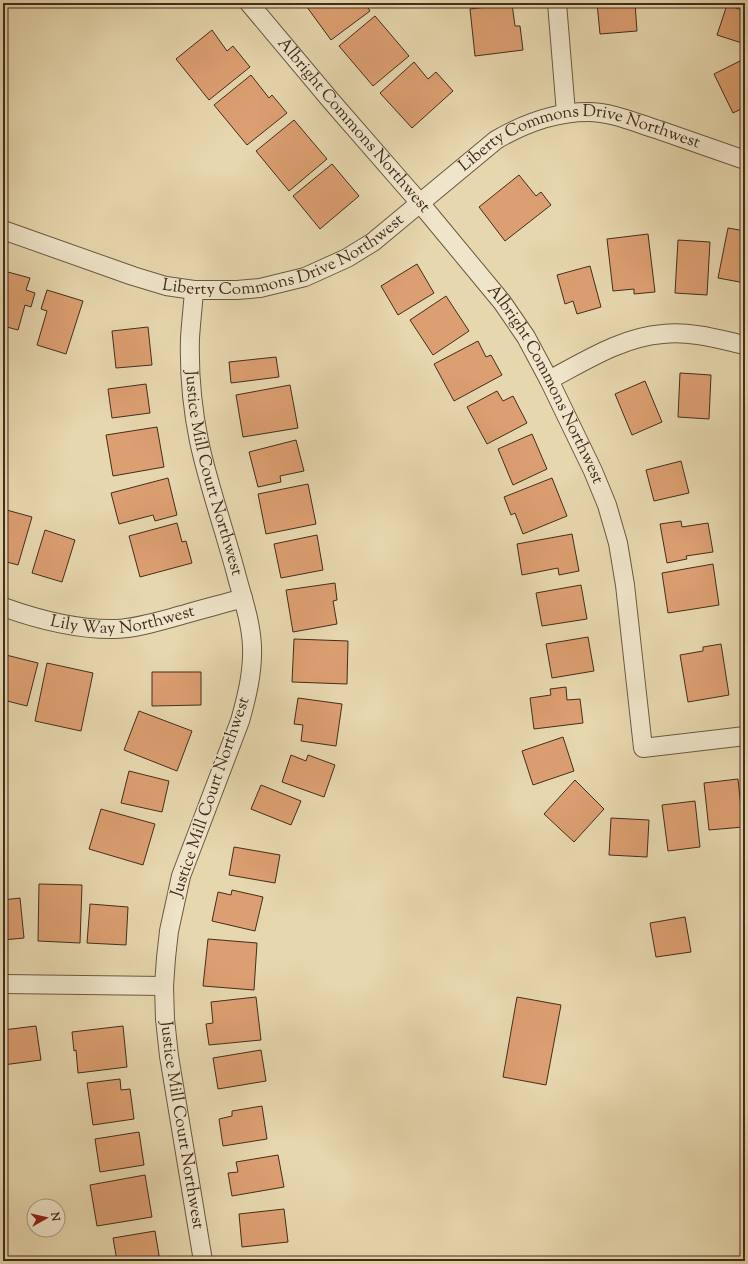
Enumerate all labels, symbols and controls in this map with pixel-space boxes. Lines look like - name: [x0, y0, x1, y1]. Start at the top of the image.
- street label: Albright Commons Northwest: [271, 33, 436, 218]
- street label: Liberty Commons Drive Northwest: [454, 100, 704, 178]
- street label: Liberty Commons Drive Northwest: [161, 209, 410, 302]
- street label: Albright Commons Northwest: [481, 280, 609, 488]
- street label: Justice Mill Court Northwest: [178, 369, 248, 579]
- street label: Lily Way Northwest: [48, 600, 198, 641]
- street label: Justice Mill Court Northwest: [165, 694, 257, 901]
- street label: Justice Mill Court Northwest: [153, 1019, 210, 1231]
- north arrow: [26, 1198, 66, 1238]
- text: N: [46, 1210, 63, 1222]

